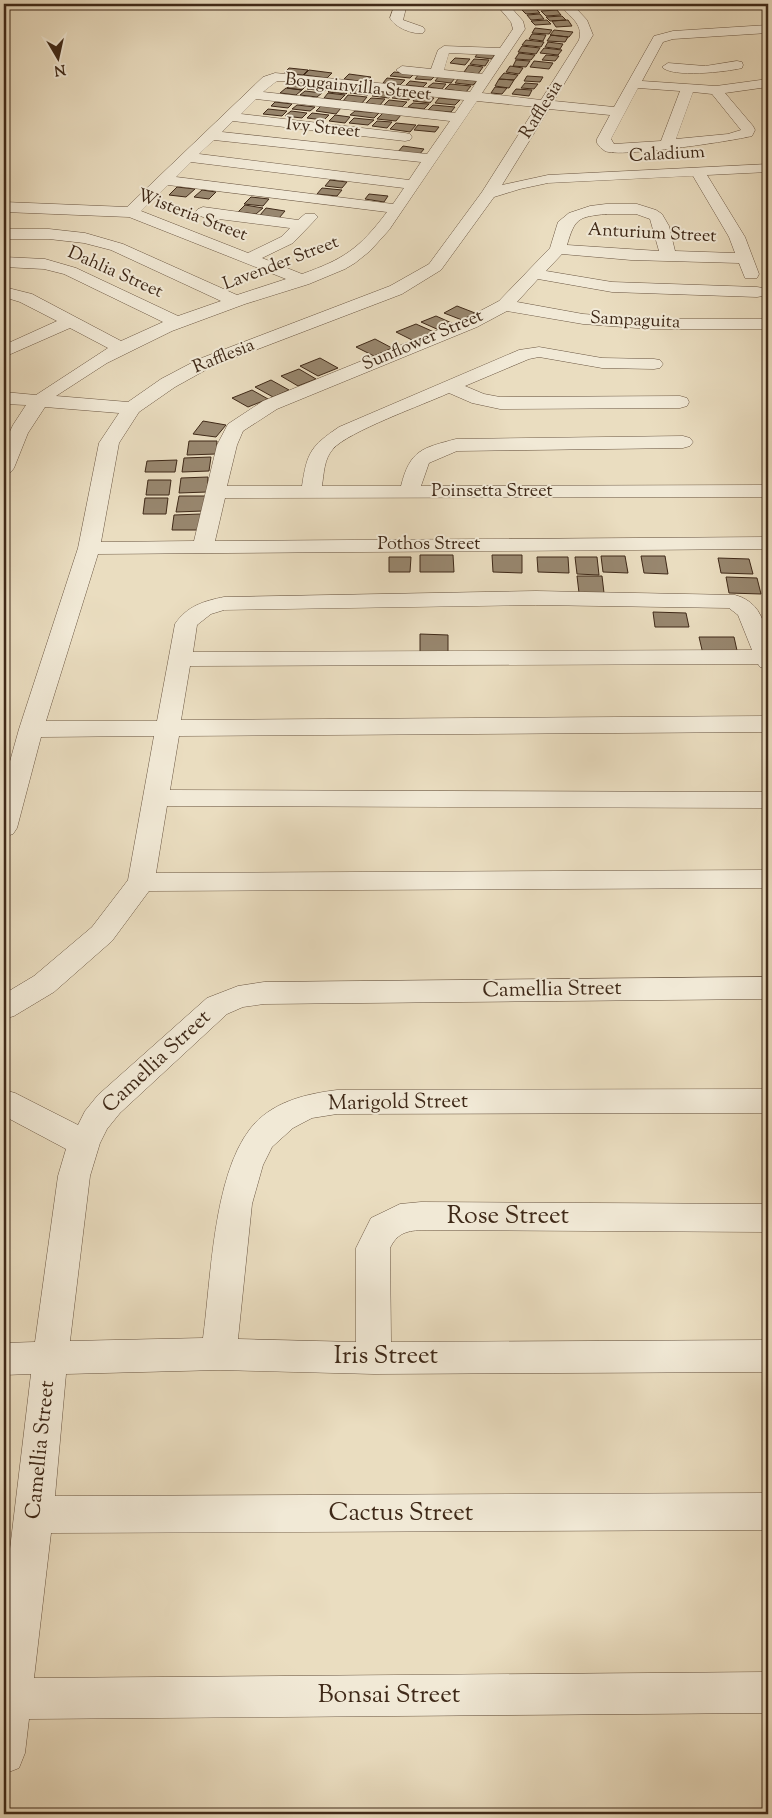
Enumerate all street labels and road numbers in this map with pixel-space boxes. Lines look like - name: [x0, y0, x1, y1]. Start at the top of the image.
- street label: Bougainvilla Street: [284, 67, 432, 109]
- street label: Rafflesia: [514, 76, 570, 144]
- street label: Ivy Street: [285, 112, 361, 146]
- street label: Caladium: [628, 140, 706, 170]
- street label: Wisteria Street: [133, 183, 251, 249]
- street label: Anturium Street: [587, 218, 717, 250]
- street label: Lavender Street: [219, 230, 343, 298]
- street label: Dahlia Street: [63, 240, 167, 306]
- street label: Sunflower Street: [358, 304, 488, 378]
- street label: Sampaguita: [589, 306, 681, 336]
- street label: Rafflesia: [189, 333, 259, 381]
- street label: Poinsetta Street: [431, 479, 553, 505]
- street label: Pothos Street: [378, 532, 480, 558]
- street label: Camellia Street: [482, 974, 622, 1006]
- street label: Camellia Street: [96, 1004, 218, 1120]
- street label: Marigold Street: [328, 1087, 468, 1119]
- street label: Rose Street: [447, 1199, 570, 1235]
- street label: Iris Street: [334, 1339, 439, 1375]
- street label: Camellia Street: [19, 1379, 63, 1521]
- street label: Cactus Street: [329, 1496, 474, 1532]
- street label: Bonsai Street: [318, 1678, 461, 1714]

